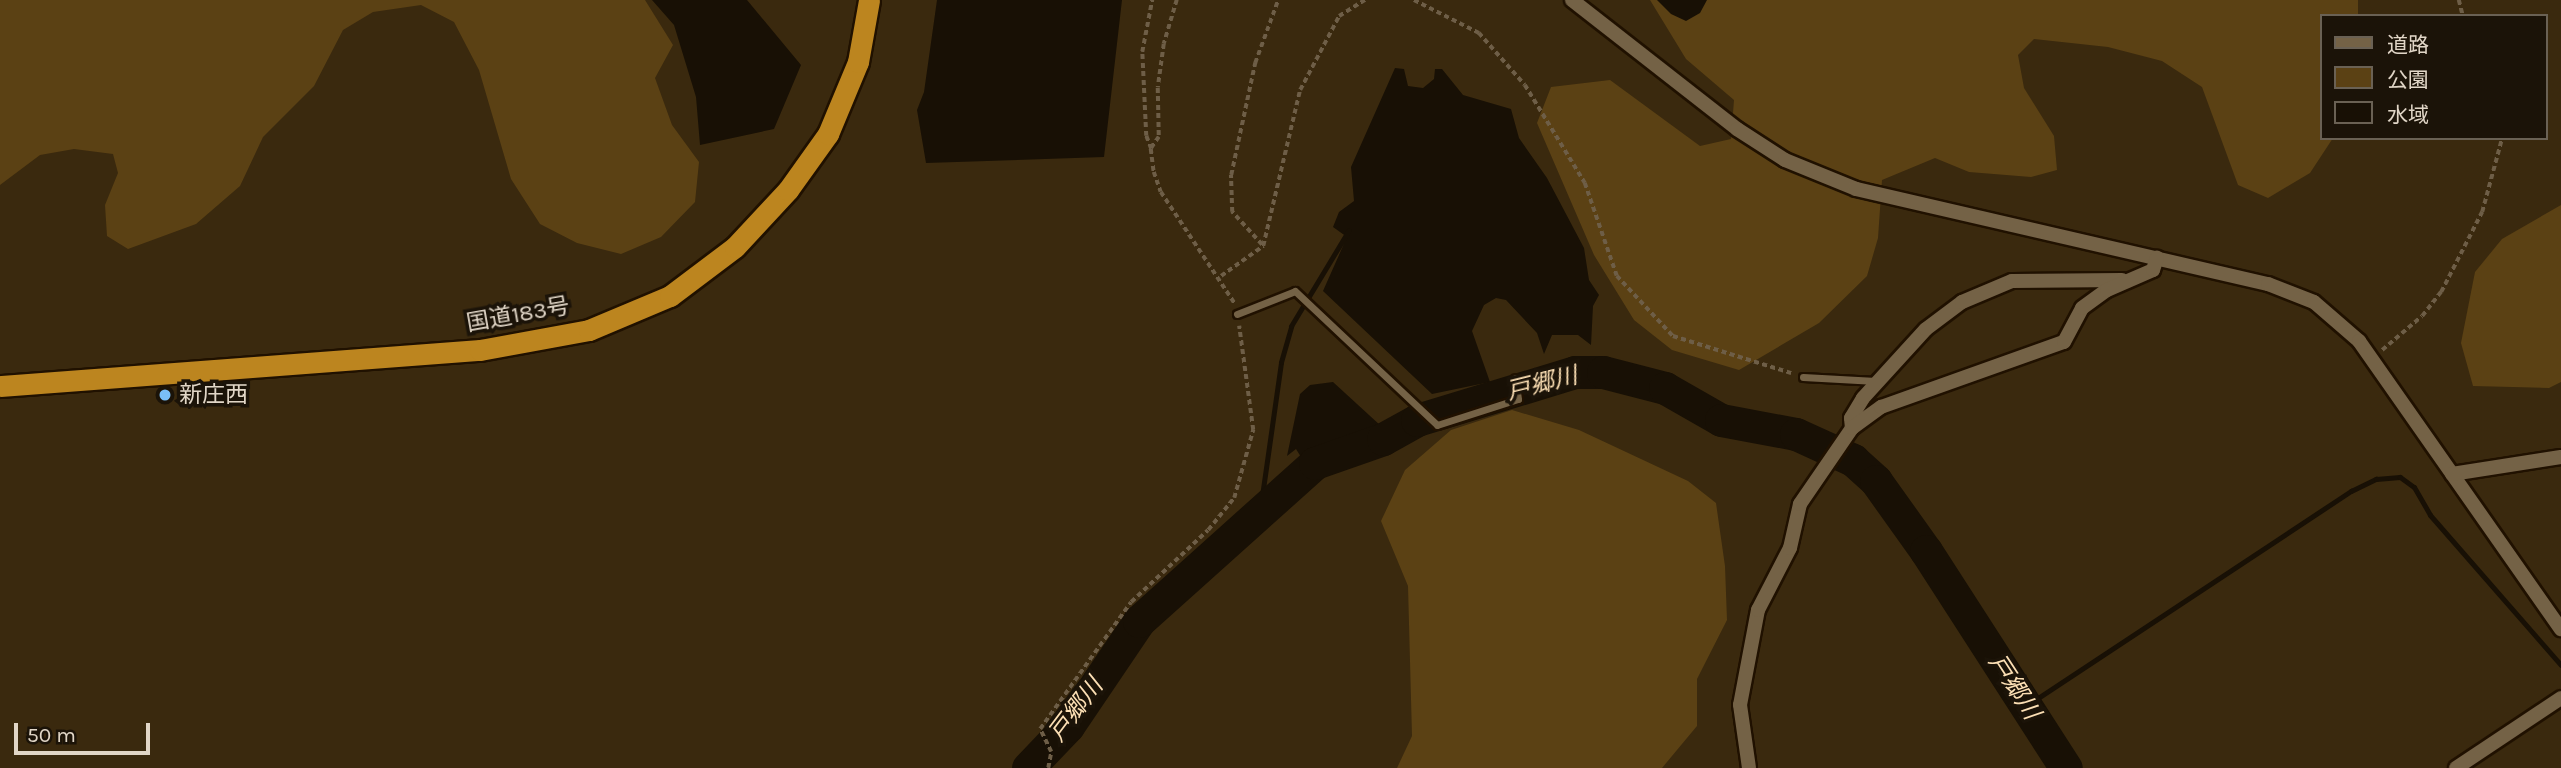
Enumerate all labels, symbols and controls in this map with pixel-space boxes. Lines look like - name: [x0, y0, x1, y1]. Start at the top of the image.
- legend: [2320, 14, 2547, 140]
- text: 道路: [2387, 33, 2429, 57]
- text: 公園: [2387, 68, 2429, 92]
- text: 水域: [2387, 103, 2429, 127]
- street label: 国道183号: [464, 292, 572, 338]
- water label: 戸郷川: [1504, 361, 1580, 407]
- place label: 新庄西: [179, 381, 248, 409]
- marker: 新庄西: [157, 387, 173, 403]
- water label: 戸郷川: [1982, 649, 2046, 725]
- water label: 戸郷川: [1043, 673, 1109, 747]
- scale bar: [18, 708, 154, 752]
- text: 50 m: [27, 723, 76, 747]

